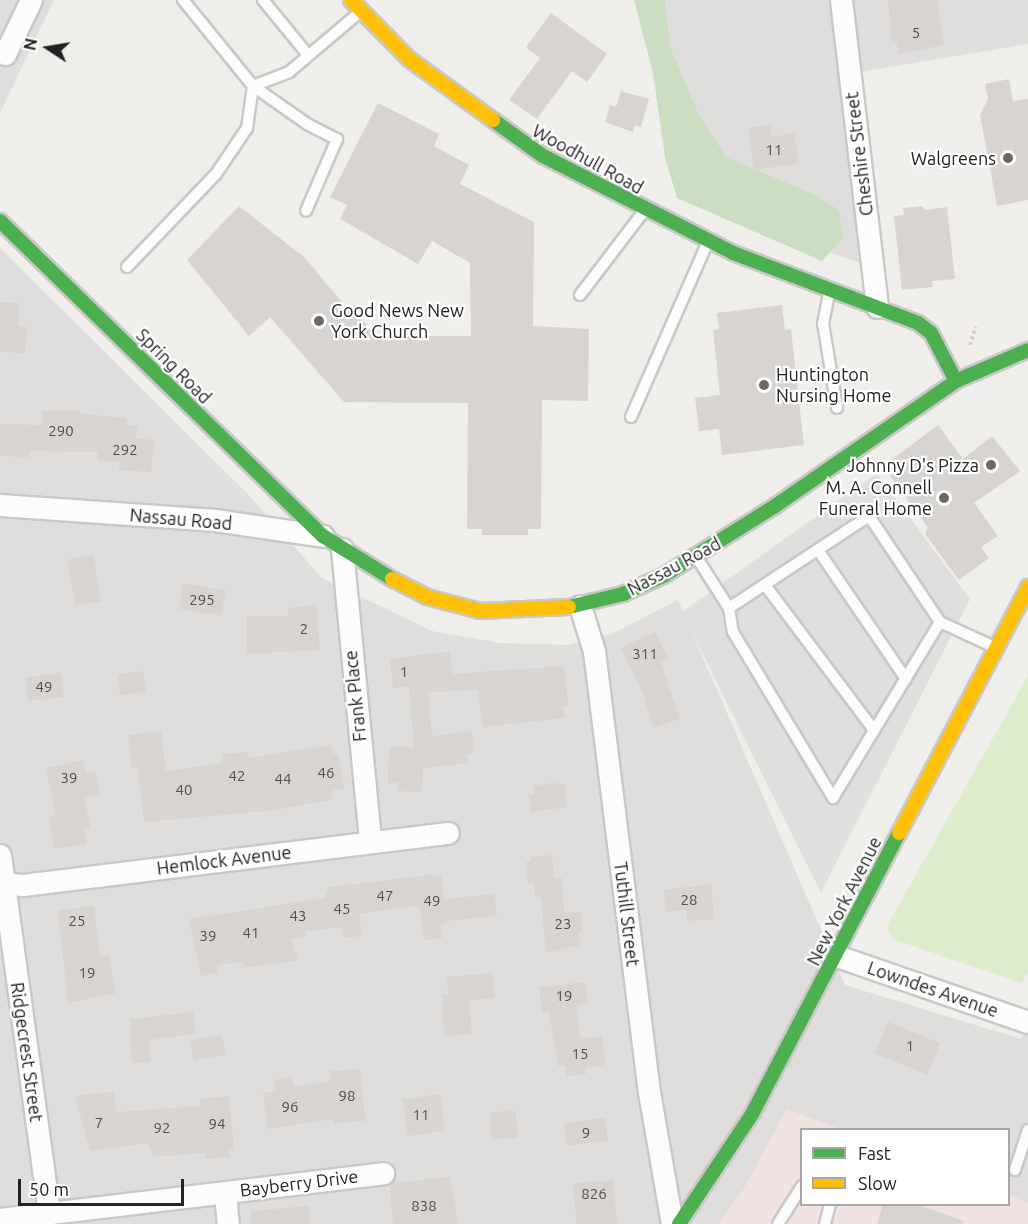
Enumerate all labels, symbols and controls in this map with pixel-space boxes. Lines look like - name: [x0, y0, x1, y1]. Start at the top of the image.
- north arrow: [18, 18, 78, 78]
- house number: 5: [912, 24, 920, 42]
- text: N: [20, 37, 40, 52]
- street label: Cheshire Street: [841, 91, 877, 217]
- street label: Woodhull Road: [529, 120, 647, 198]
- house number: 11: [766, 141, 782, 159]
- place label: Walgreens: [911, 147, 996, 169]
- marker: Walgreens: [1001, 151, 1015, 165]
- place label: Good News New York Church: [331, 300, 464, 342]
- marker: Good News New York Church: [312, 314, 326, 328]
- street label: Spring Road: [132, 324, 216, 408]
- place label: Huntington Nursing Home: [776, 364, 891, 406]
- marker: Huntington Nursing Home: [757, 378, 771, 392]
- house number: 290: [48, 422, 74, 440]
- house number: 292: [112, 441, 138, 459]
- place label: Johnny D's Pizza: [846, 454, 979, 476]
- marker: Johnny D's Pizza: [984, 458, 998, 472]
- place label: M. A. Connell Funeral Home: [819, 477, 932, 520]
- marker: M. A. Connell Funeral Home: [937, 491, 951, 505]
- street label: Nassau Road: [129, 504, 233, 534]
- street label: Nassau Road: [624, 532, 724, 600]
- house number: 295: [189, 591, 215, 609]
- house number: 2: [300, 620, 308, 638]
- house number: 311: [632, 645, 658, 663]
- street label: Frank Place: [339, 649, 371, 743]
- house number: 1: [400, 663, 408, 681]
- house number: 49: [36, 678, 52, 696]
- house number: 46: [318, 764, 334, 782]
- house number: 42: [229, 767, 245, 785]
- house number: 39: [61, 769, 77, 787]
- house number: 44: [275, 770, 291, 788]
- house number: 40: [176, 781, 192, 799]
- street label: New York Avenue: [802, 833, 886, 969]
- street label: Hemlock Avenue: [155, 841, 293, 879]
- street label: Tuthill Street: [610, 860, 644, 968]
- house number: 47: [377, 887, 393, 905]
- house number: 28: [681, 891, 697, 909]
- house number: 49: [424, 892, 440, 910]
- house number: 45: [334, 900, 350, 918]
- house number: 43: [290, 907, 306, 925]
- house number: 25: [69, 912, 85, 930]
- house number: 23: [555, 915, 571, 933]
- house number: 41: [243, 924, 259, 942]
- house number: 39: [200, 927, 216, 945]
- street label: Lowndes Avenue: [865, 956, 1001, 1022]
- house number: 19: [79, 964, 95, 982]
- street label: Ridgecrest Street: [7, 981, 47, 1123]
- house number: 19: [556, 987, 572, 1005]
- house number: 1: [906, 1037, 914, 1055]
- house number: 15: [572, 1045, 588, 1063]
- house number: 98: [339, 1087, 355, 1105]
- house number: 96: [282, 1098, 298, 1116]
- house number: 11: [413, 1106, 429, 1124]
- house number: 7: [95, 1114, 103, 1132]
- house number: 94: [209, 1115, 225, 1133]
- house number: 92: [154, 1119, 170, 1137]
- house number: 9: [582, 1124, 590, 1142]
- legend: [800, 1128, 1010, 1206]
- text: Fast: [858, 1143, 891, 1163]
- street label: Bayberry Drive: [239, 1165, 359, 1201]
- scale bar: [21, 1167, 188, 1205]
- text: Slow: [858, 1173, 897, 1193]
- text: 50 m: [29, 1179, 69, 1199]
- house number: 826: [581, 1185, 607, 1203]
- house number: 838: [411, 1197, 437, 1215]

